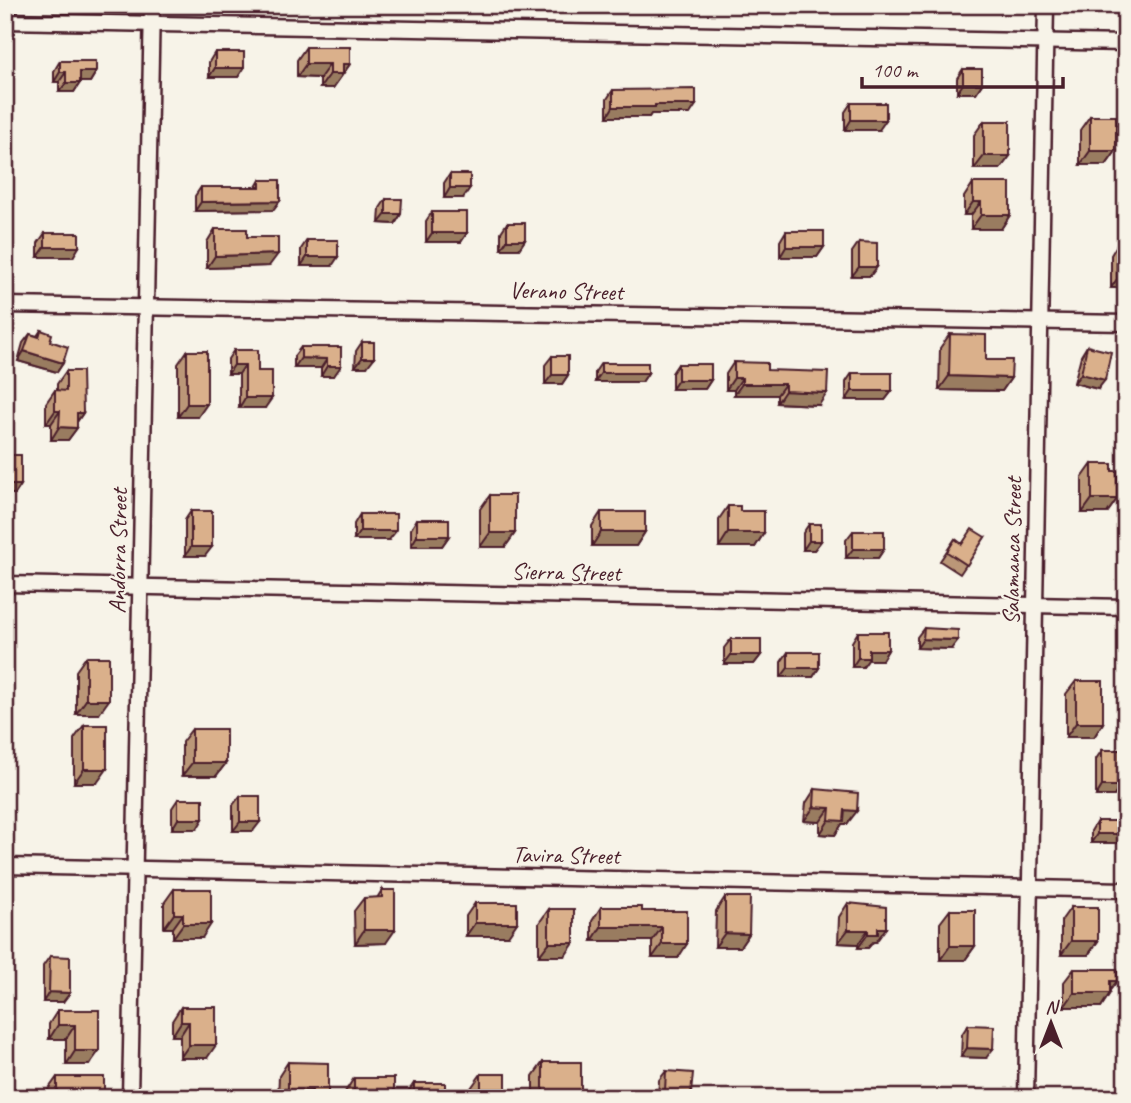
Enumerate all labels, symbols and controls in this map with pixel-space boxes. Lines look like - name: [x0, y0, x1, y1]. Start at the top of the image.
- scale bar: [862, 46, 1063, 90]
- text: 100 m: [872, 57, 919, 83]
- street label: Verano Street: [509, 275, 625, 307]
- street label: Salamanca Street: [996, 475, 1028, 625]
- street label: Andorra Street: [102, 486, 134, 614]
- street label: Sierra Street: [511, 556, 623, 588]
- street label: Tavira Street: [512, 839, 622, 871]
- north arrow: [1016, 988, 1086, 1058]
- text: N: [1045, 995, 1060, 1019]

